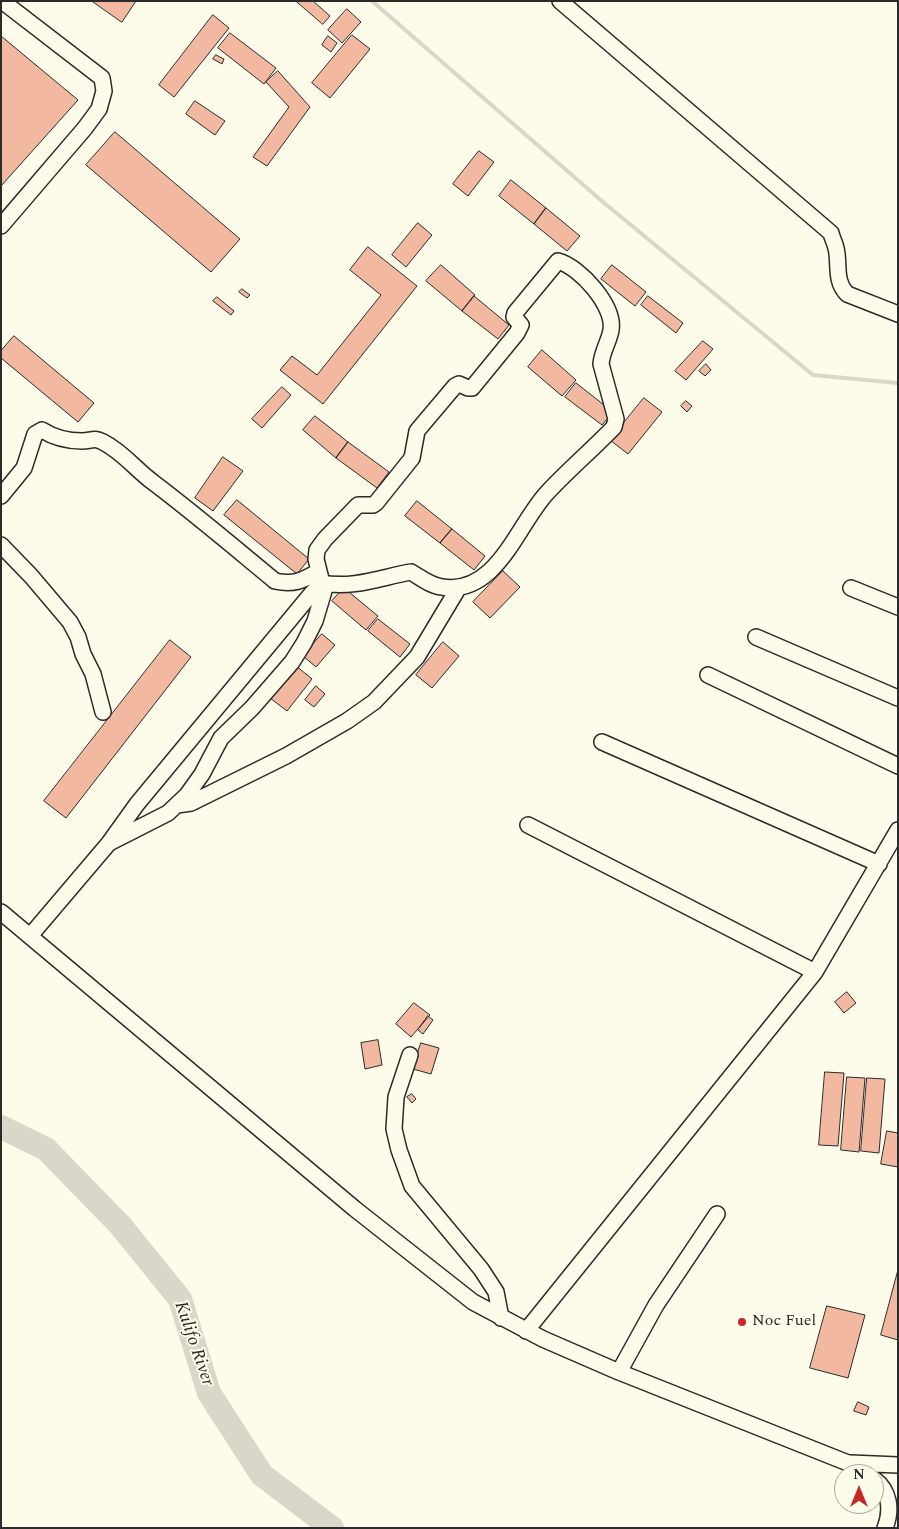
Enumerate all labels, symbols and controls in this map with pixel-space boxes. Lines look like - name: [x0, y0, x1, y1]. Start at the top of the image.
- water label: Kulifo River: [168, 1299, 218, 1389]
- place label: Noc Fuel: [752, 1312, 816, 1332]
- marker: Noc Fuel: [736, 1316, 748, 1328]
- north arrow: [834, 1464, 884, 1514]
- text: N: [853, 1464, 865, 1485]

